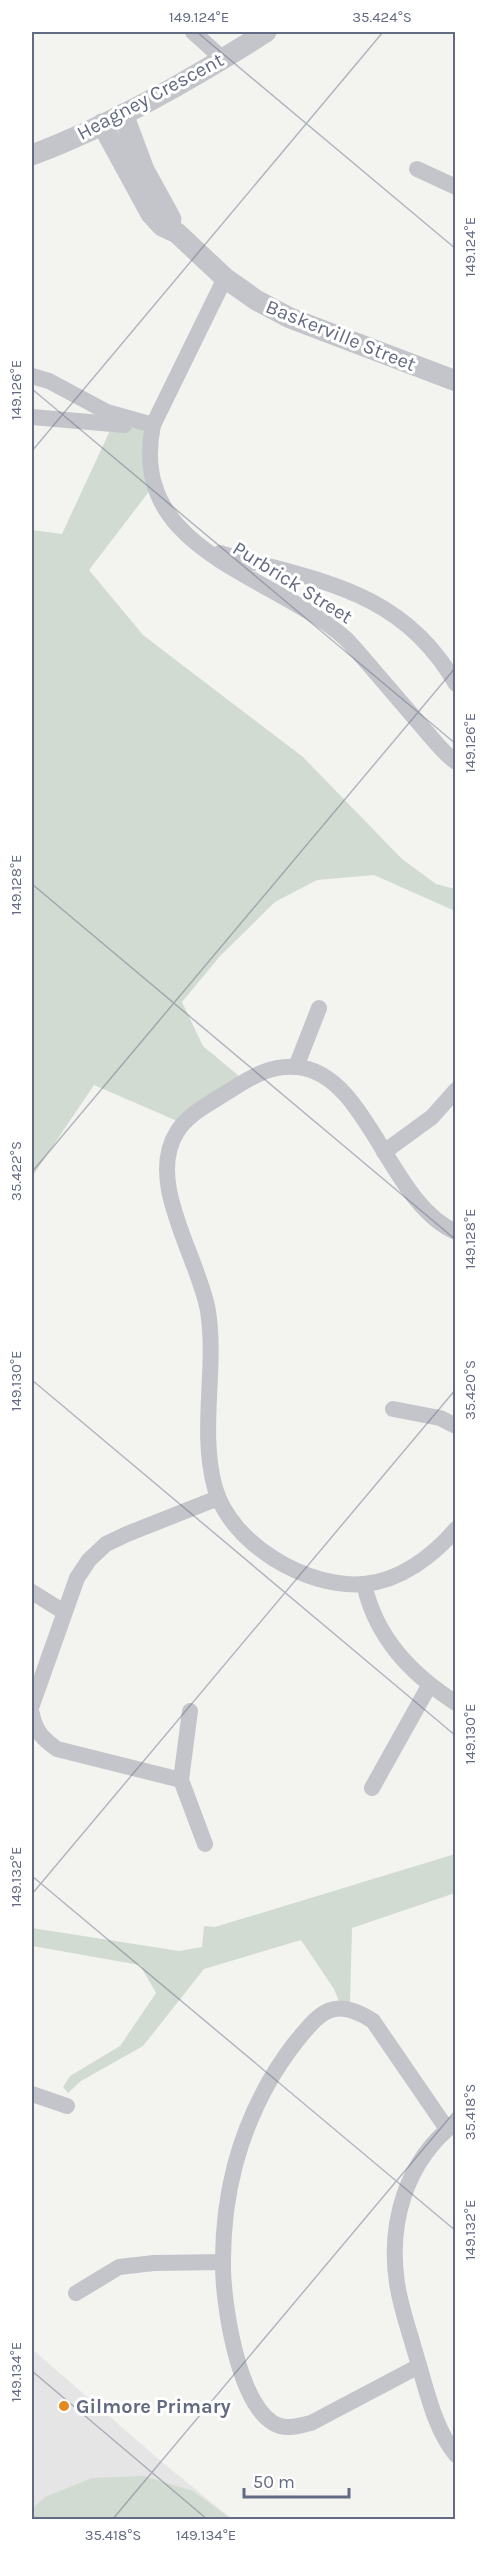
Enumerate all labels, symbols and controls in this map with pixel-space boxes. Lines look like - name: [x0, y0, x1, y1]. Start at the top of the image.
- text: 149.124°E: [169, 8, 229, 26]
- text: 35.424°S: [352, 8, 412, 26]
- street label: Heagney Crescent: [73, 48, 228, 145]
- text: 149.124°E: [461, 217, 479, 277]
- street label: Baskerville Street: [262, 295, 420, 376]
- text: 149.126°E: [7, 360, 25, 420]
- street label: Purbrick Street: [229, 536, 357, 629]
- text: 149.126°E: [461, 713, 479, 773]
- text: 149.128°E: [7, 854, 25, 916]
- text: 35.422°S: [7, 1141, 25, 1201]
- text: 149.128°E: [461, 1208, 479, 1270]
- text: 149.130°E: [7, 1351, 25, 1411]
- text: 35.420°S: [461, 1360, 479, 1420]
- text: 149.130°E: [461, 1704, 479, 1764]
- text: 149.132°E: [7, 1847, 25, 1907]
- text: 35.418°S: [461, 2084, 479, 2140]
- text: 149.132°E: [461, 2200, 479, 2260]
- text: 149.134°E: [7, 2342, 25, 2402]
- place label: Gilmore Primary: [76, 2395, 231, 2418]
- marker: Gilmore Primary: [57, 2399, 71, 2413]
- scale bar: [244, 2461, 349, 2499]
- text: 50 m: [253, 2471, 295, 2493]
- text: 35.418°S: [85, 2526, 141, 2544]
- text: 149.134°E: [176, 2526, 236, 2544]

